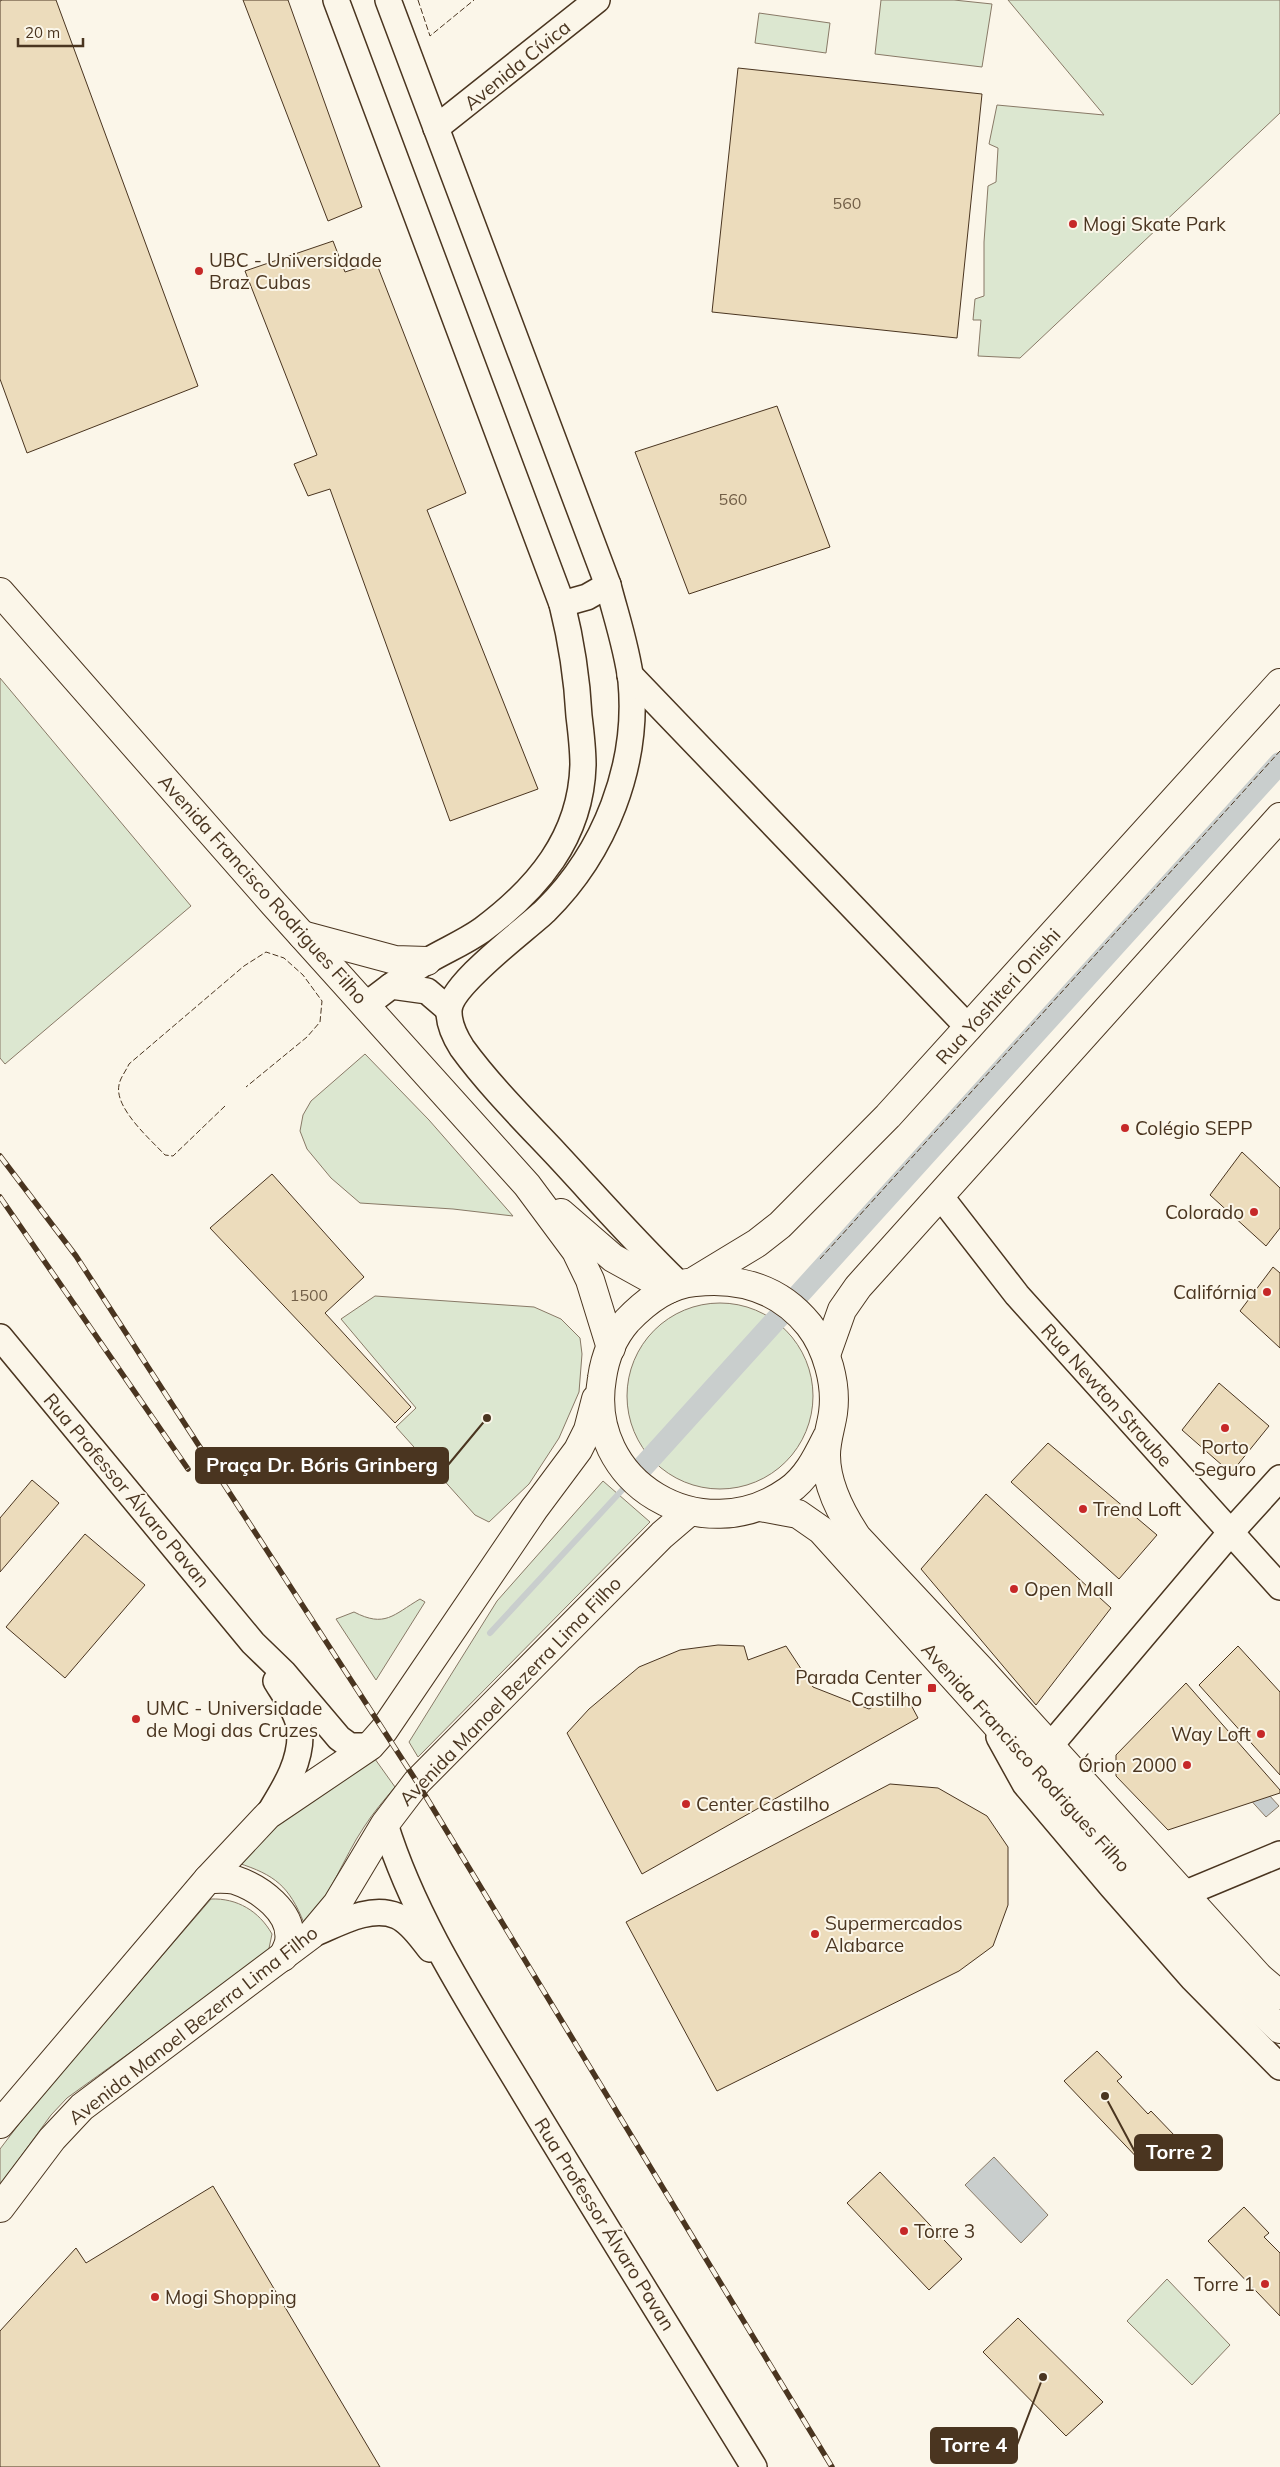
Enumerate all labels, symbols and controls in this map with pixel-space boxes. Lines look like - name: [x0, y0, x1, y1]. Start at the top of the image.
- scale bar: [18, 15, 82, 47]
- street label: Avenida Cívica: [459, 15, 575, 115]
- text: 20 m: [25, 23, 60, 42]
- house number: 560: [833, 193, 861, 213]
- place label: Mogi Skate Park: [1083, 212, 1226, 236]
- marker: Mogi Skate Park: [1067, 218, 1079, 230]
- place label: UBC - Universidade Braz Cubas: [209, 248, 382, 294]
- marker: UBC - Universidade Braz Cubas: [193, 265, 205, 277]
- house number: 560: [719, 489, 747, 509]
- street label: Avenida Francisco Rodrigues Filho: [153, 769, 373, 1009]
- street label: Rua Yoshiteri Onishi: [930, 923, 1066, 1069]
- place label: Colégio SEPP: [1135, 1116, 1253, 1140]
- marker: Colégio SEPP: [1119, 1122, 1131, 1134]
- place label: Colorado: [1165, 1200, 1244, 1224]
- marker: Colorado: [1248, 1206, 1260, 1218]
- place label: Califórnia: [1173, 1280, 1257, 1304]
- house number: 1500: [290, 1285, 328, 1305]
- marker: Califórnia: [1261, 1286, 1273, 1298]
- street label: Rua Newton Straube: [1036, 1318, 1178, 1472]
- street label: Rua Professor Álvaro Pavan: [39, 1388, 215, 1592]
- marker: Porto Seguro: [1219, 1422, 1231, 1434]
- place label: Porto Seguro: [1194, 1435, 1256, 1481]
- callout: Praça Dr. Bóris Grinberg: [196, 1448, 448, 1483]
- text: Praça Dr. Bóris Grinberg: [206, 1452, 438, 1477]
- place label: Trend Loft: [1093, 1497, 1182, 1521]
- marker: Trend Loft: [1077, 1503, 1089, 1515]
- street label: Avenida Manoel Bezerra Lima Filho: [394, 1571, 626, 1811]
- place label: Open Mall: [1024, 1577, 1113, 1601]
- marker: Open Mall: [1008, 1583, 1020, 1595]
- street label: Avenida Francisco Rodrigues Filho: [916, 1637, 1136, 1877]
- place label: Parada Center Castilho: [795, 1665, 922, 1711]
- marker: Parada Center Castilho: [926, 1682, 938, 1694]
- place label: UMC - Universidade de Mogi das Cruzes: [146, 1696, 322, 1742]
- marker: UMC - Universidade de Mogi das Cruzes: [130, 1713, 142, 1725]
- place label: Way Loft: [1171, 1722, 1251, 1746]
- marker: Way Loft: [1255, 1728, 1267, 1740]
- place label: Órion 2000: [1078, 1753, 1177, 1777]
- marker: Órion 2000: [1181, 1759, 1193, 1771]
- place label: Center Castilho: [696, 1792, 830, 1816]
- marker: Center Castilho: [680, 1798, 692, 1810]
- place label: Supermercados Alabarce: [825, 1911, 963, 1957]
- street label: Avenida Manoel Bezerra Lima Filho: [64, 1920, 322, 2130]
- marker: Supermercados Alabarce: [809, 1928, 821, 1940]
- street label: Rua Professor Álvaro Pavan: [530, 2113, 680, 2335]
- callout: Torre 2: [1135, 2135, 1222, 2170]
- text: Torre 2: [1146, 2139, 1212, 2164]
- place label: Torre 3: [914, 2219, 975, 2243]
- marker: Torre 3: [898, 2225, 910, 2237]
- place label: Torre 1: [1194, 2272, 1255, 2296]
- marker: Torre 1: [1259, 2278, 1271, 2290]
- place label: Mogi Shopping: [165, 2285, 297, 2309]
- marker: Mogi Shopping: [149, 2291, 161, 2303]
- callout: Torre 4: [931, 2428, 1017, 2463]
- text: Torre 4: [941, 2432, 1007, 2457]

